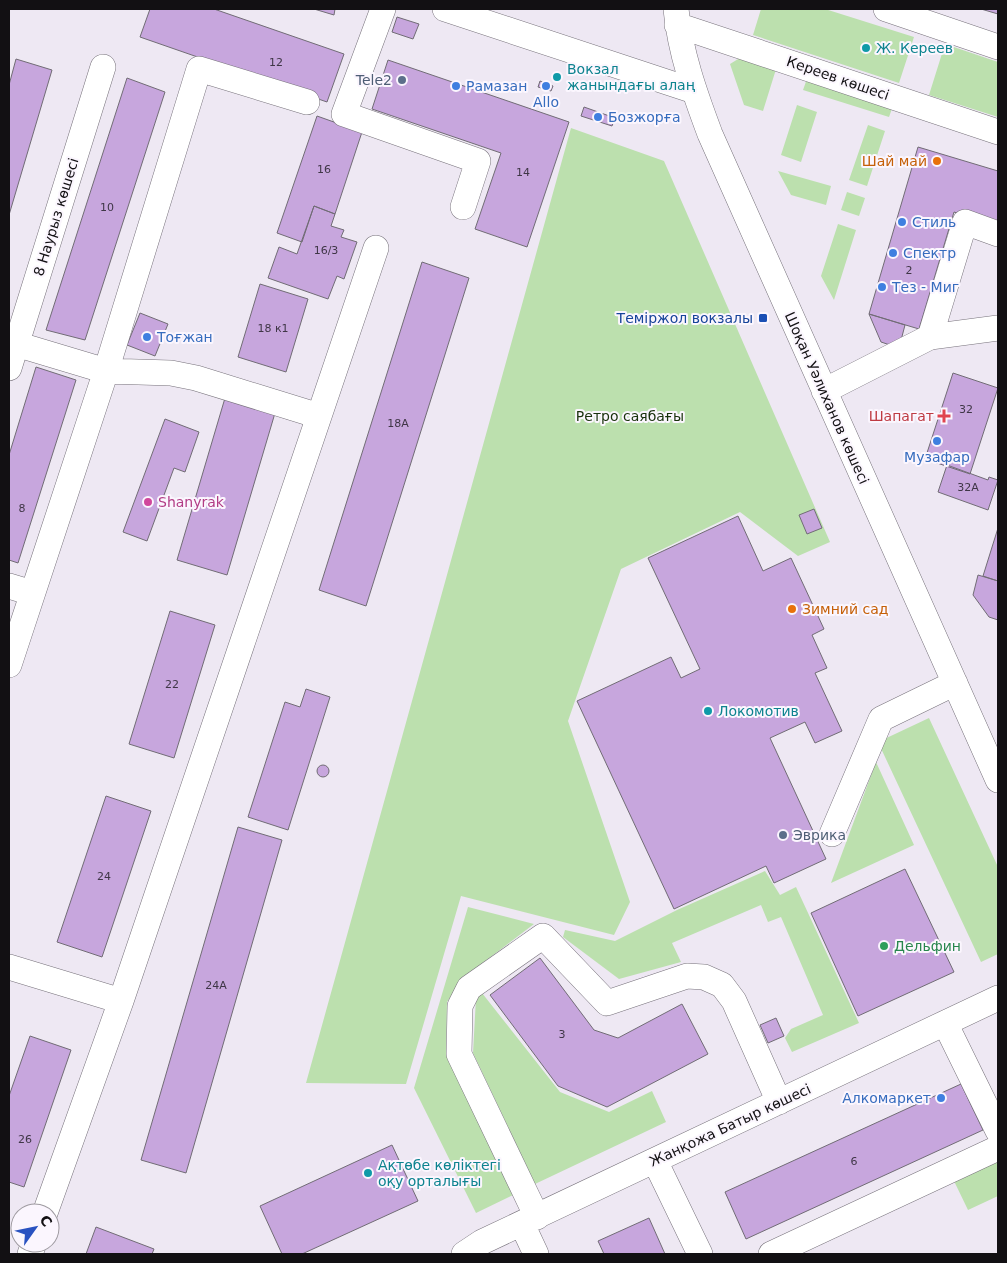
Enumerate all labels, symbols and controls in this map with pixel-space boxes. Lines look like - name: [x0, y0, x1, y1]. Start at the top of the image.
- place label: Ж. Кереев: [876, 40, 953, 56]
- marker: Ж. Кереев: [860, 42, 872, 54]
- street label: Кереев көшесі: [785, 53, 891, 103]
- house number: 12: [269, 56, 283, 69]
- place label: Вокзал жанындағы алаң: [567, 61, 696, 93]
- marker: Вокзал жанындағы алаң: [551, 71, 563, 83]
- place label: Tele2: [355, 72, 392, 88]
- marker: Tele2: [396, 74, 408, 86]
- place label: Рамазан: [466, 78, 527, 94]
- marker: Рамазан: [450, 80, 462, 92]
- marker: Allo: [540, 80, 552, 92]
- place label: Allo: [533, 94, 559, 110]
- place label: Бозжорға: [608, 109, 681, 125]
- marker: Бозжорға: [592, 111, 604, 123]
- place label: Шай май: [862, 153, 927, 169]
- marker: Шай май: [931, 155, 943, 167]
- street label: 8 Наурыз көшесі: [30, 156, 82, 278]
- house number: 16: [317, 163, 331, 176]
- house number: 14: [516, 166, 530, 179]
- house number: 10: [100, 201, 114, 214]
- place label: Стиль: [912, 214, 956, 230]
- marker: Стиль: [896, 216, 908, 228]
- house number: 16/3: [314, 244, 338, 257]
- place label: Спектр: [903, 245, 956, 261]
- marker: Спектр: [887, 247, 899, 259]
- house number: 2: [906, 264, 913, 277]
- place label: Тез - Миг: [891, 279, 959, 295]
- marker: Тез - Миг: [876, 281, 888, 293]
- street label: Шоқан Уәлиханов көшесі: [782, 309, 872, 487]
- place label: Теміржол вокзалы: [616, 310, 753, 326]
- marker: Теміржол вокзалы: [757, 312, 769, 324]
- house number: 18 к1: [257, 322, 289, 335]
- place label: Тоғжан: [156, 329, 213, 345]
- marker: Тоғжан: [141, 331, 153, 343]
- house number: 32: [959, 403, 973, 416]
- park label: Ретро саябағы: [576, 408, 684, 424]
- place label: Шапагат: [869, 408, 934, 424]
- marker: Шапагат: [938, 410, 950, 422]
- house number: 18А: [387, 417, 409, 430]
- marker: Музафар: [931, 435, 943, 447]
- place label: Музафар: [904, 449, 970, 465]
- house number: 32А: [957, 481, 979, 494]
- place label: Shanyrak: [158, 494, 225, 510]
- marker: Shanyrak: [142, 496, 154, 508]
- house number: 8: [19, 502, 26, 515]
- place label: Зимний сад: [802, 601, 888, 617]
- marker: Зимний сад: [786, 603, 798, 615]
- house number: 22: [165, 678, 179, 691]
- place label: Локомотив: [718, 703, 799, 719]
- marker: Локомотив: [702, 705, 714, 717]
- place label: Эврика: [793, 827, 846, 843]
- marker: Эврика: [777, 829, 789, 841]
- house number: 24: [97, 870, 111, 883]
- place label: Дельфин: [894, 938, 961, 954]
- marker: Дельфин: [878, 940, 890, 952]
- house number: 24А: [205, 979, 227, 992]
- house number: 3: [559, 1028, 566, 1041]
- street label: Жанқожа Батыр көшесі: [647, 1081, 813, 1169]
- place label: Алкомаркет: [842, 1090, 931, 1106]
- marker: Алкомаркет: [935, 1092, 947, 1104]
- house number: 26: [18, 1133, 32, 1146]
- house number: 6: [851, 1155, 858, 1168]
- place label: Ақтөбе көліктегі оқу орталығы: [378, 1157, 501, 1189]
- marker: Ақтөбе көліктегі оқу орталығы: [362, 1167, 374, 1179]
- north arrow: [10, 1203, 60, 1253]
- text: С: [36, 1212, 55, 1230]

